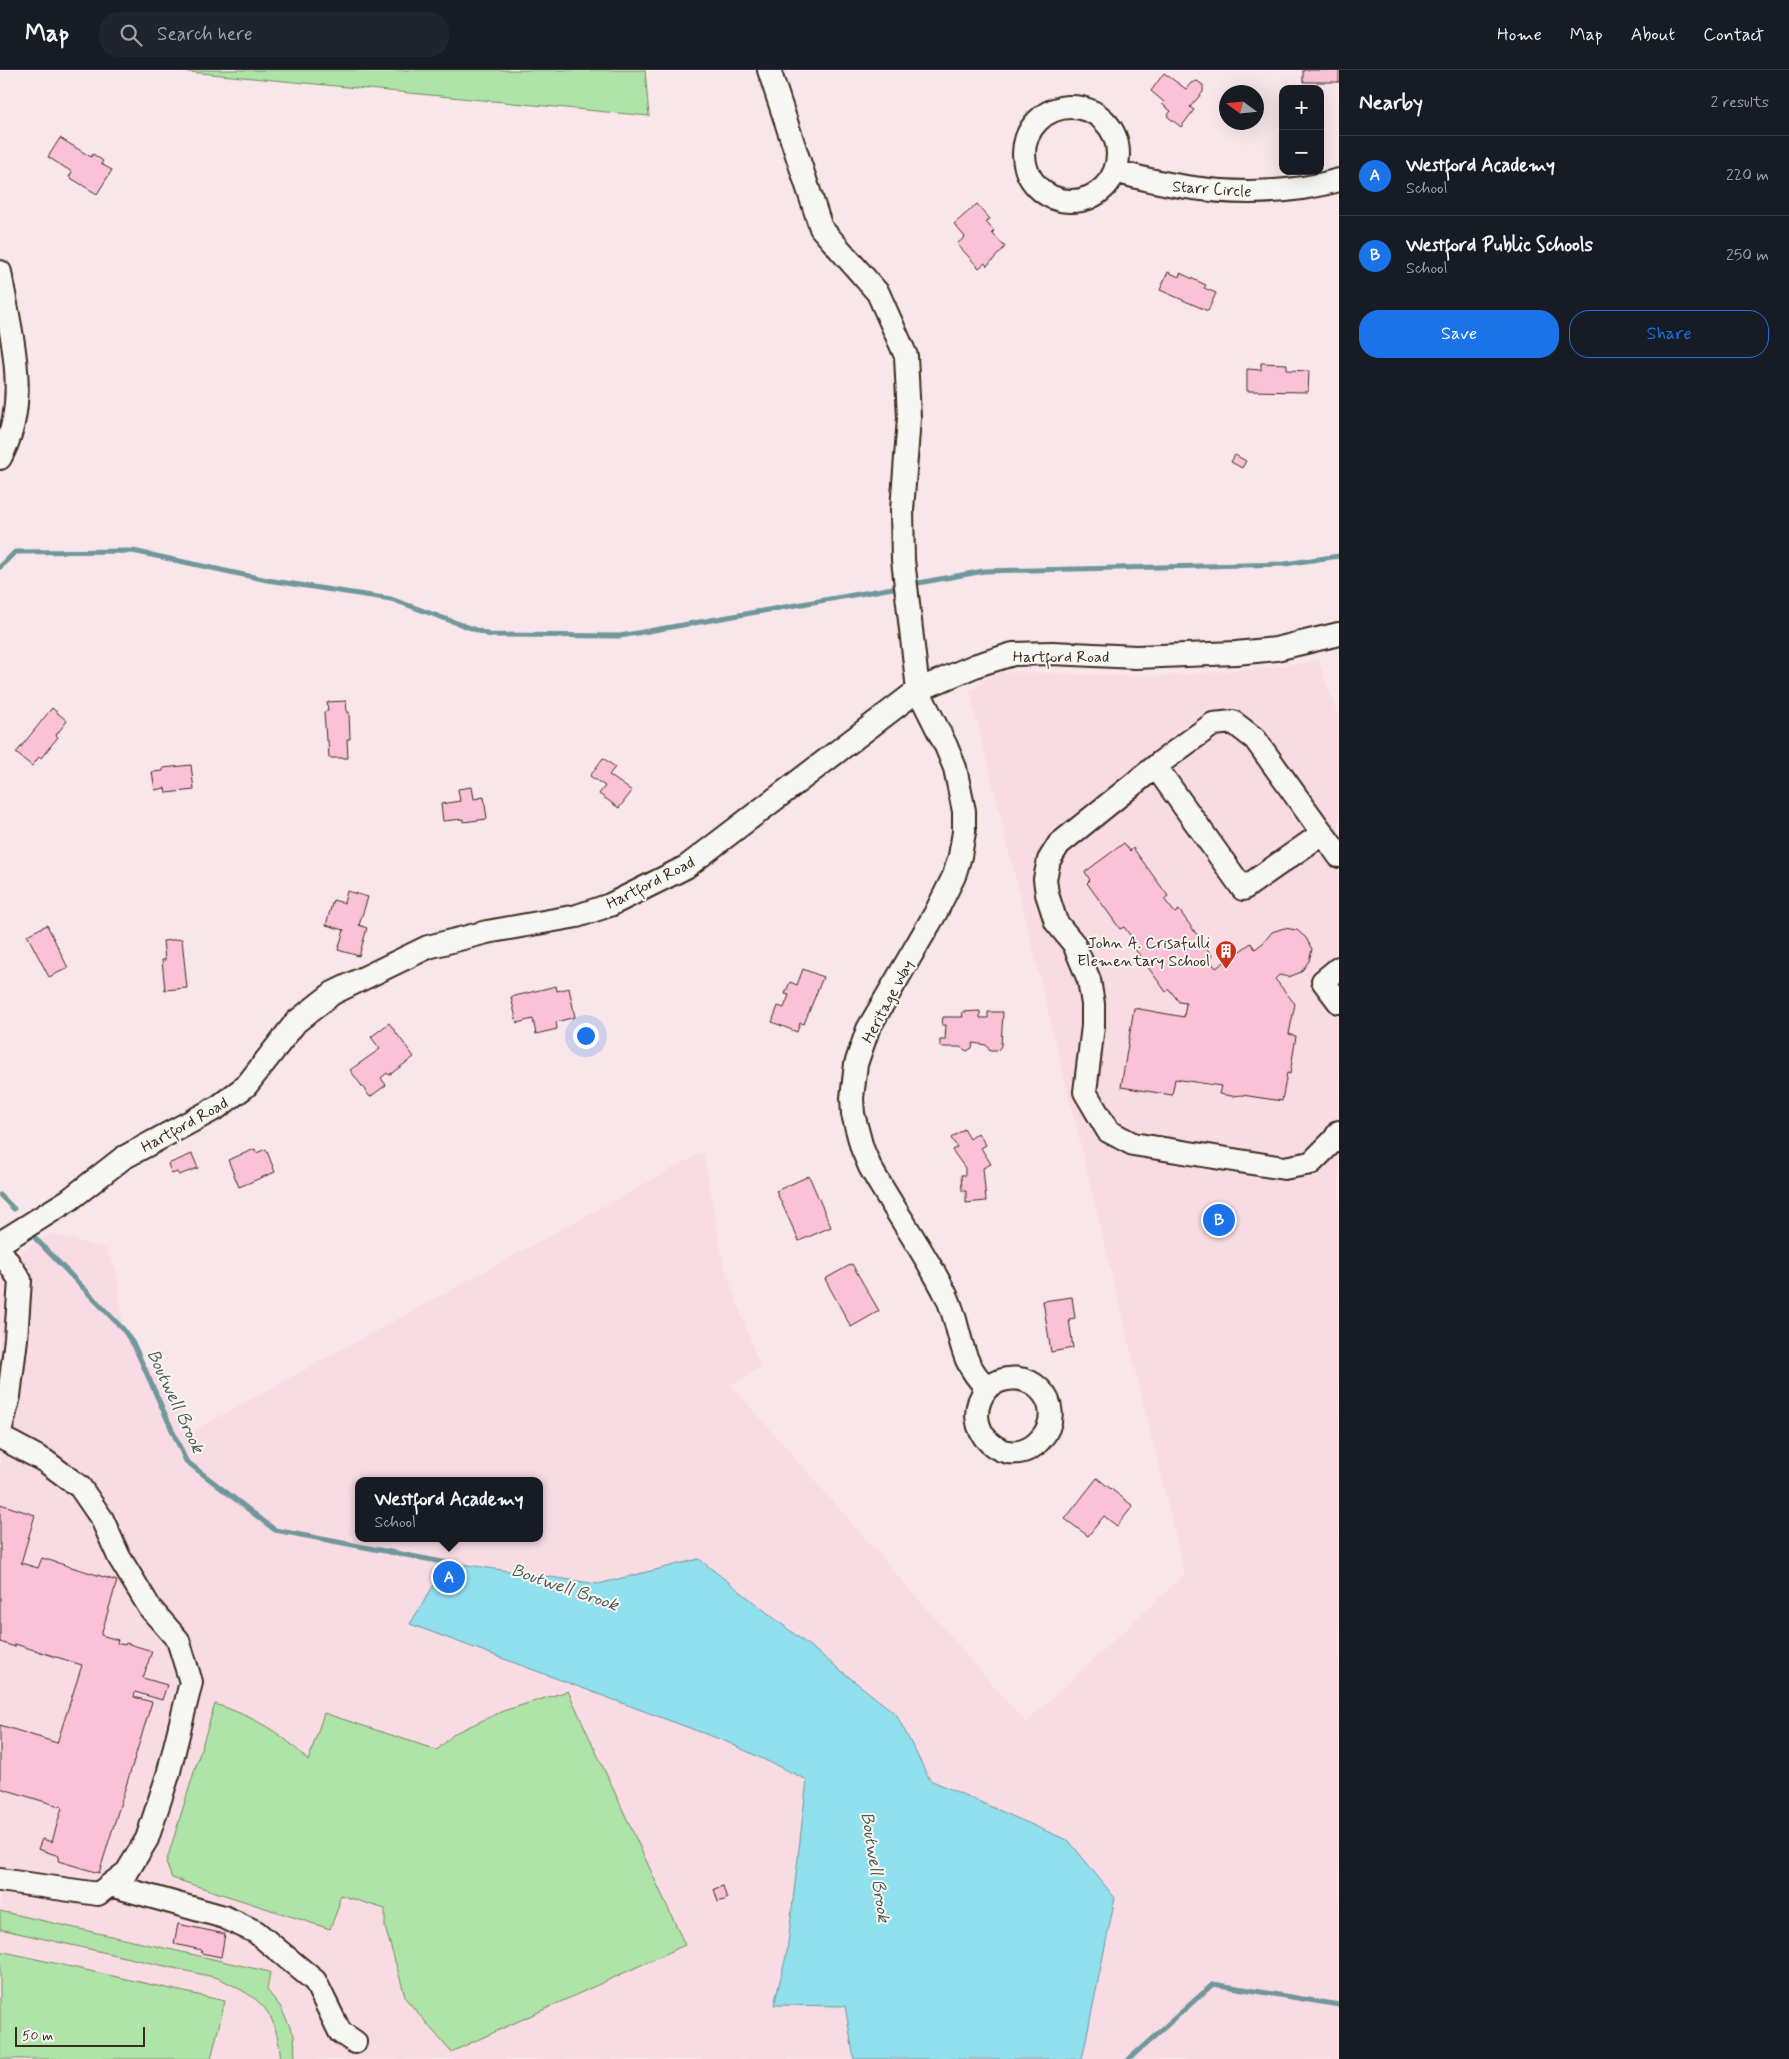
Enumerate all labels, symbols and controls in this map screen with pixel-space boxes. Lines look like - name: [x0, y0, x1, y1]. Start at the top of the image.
- search box: [99, 12, 449, 57]
- text: Map: [25, 19, 69, 50]
- icon: search: [117, 21, 145, 49]
- text: Search here: [157, 22, 253, 47]
- text: Home: [1497, 23, 1542, 47]
- text: Map: [1570, 23, 1603, 47]
- text: About: [1631, 23, 1675, 47]
- text: Contact: [1703, 23, 1764, 47]
- north arrow: [1219, 85, 1264, 130]
- map controls: [1279, 85, 1324, 175]
- button: +: [1279, 85, 1324, 130]
- text: Nearby: [1359, 89, 1423, 117]
- text: 2 results: [1711, 92, 1769, 113]
- button: −: [1279, 130, 1324, 175]
- text: Westford Academy: [1406, 153, 1555, 178]
- text: A: [1370, 165, 1380, 186]
- text: 220 m: [1726, 165, 1769, 186]
- street label: Starr Circle: [1171, 176, 1252, 203]
- text: School: [1406, 178, 1447, 199]
- text: Westford Public Schools: [1406, 233, 1593, 258]
- text: B: [1370, 245, 1380, 266]
- text: 250 m: [1726, 245, 1769, 266]
- text: School: [1406, 258, 1447, 279]
- button: Save: [1359, 310, 1559, 358]
- button: Share: [1569, 310, 1769, 358]
- street label: Hartford Road: [1013, 647, 1109, 670]
- street label: Hartford Road: [603, 852, 699, 916]
- place label: John A. Crisafulli Elementary School: [1077, 933, 1210, 972]
- building icon: John A. Crisafulli Elementary School: [1214, 939, 1238, 970]
- street label: Heritage Way: [858, 956, 919, 1047]
- your location: [573, 1023, 599, 1049]
- street label: Hartford Road: [137, 1093, 233, 1160]
- pin: B: [1203, 1201, 1235, 1239]
- water label: Boutwell Brook: [141, 1346, 210, 1458]
- popup: [355, 1477, 543, 1542]
- text: Westford Academy: [374, 1487, 524, 1512]
- text: School: [374, 1512, 416, 1533]
- pin: A: [433, 1558, 465, 1596]
- water label: Boutwell Brook: [508, 1558, 622, 1618]
- water label: Boutwell Brook: [854, 1810, 896, 1925]
- scale bar: [15, 2024, 145, 2047]
- text: 50 m: [22, 2027, 53, 2045]

